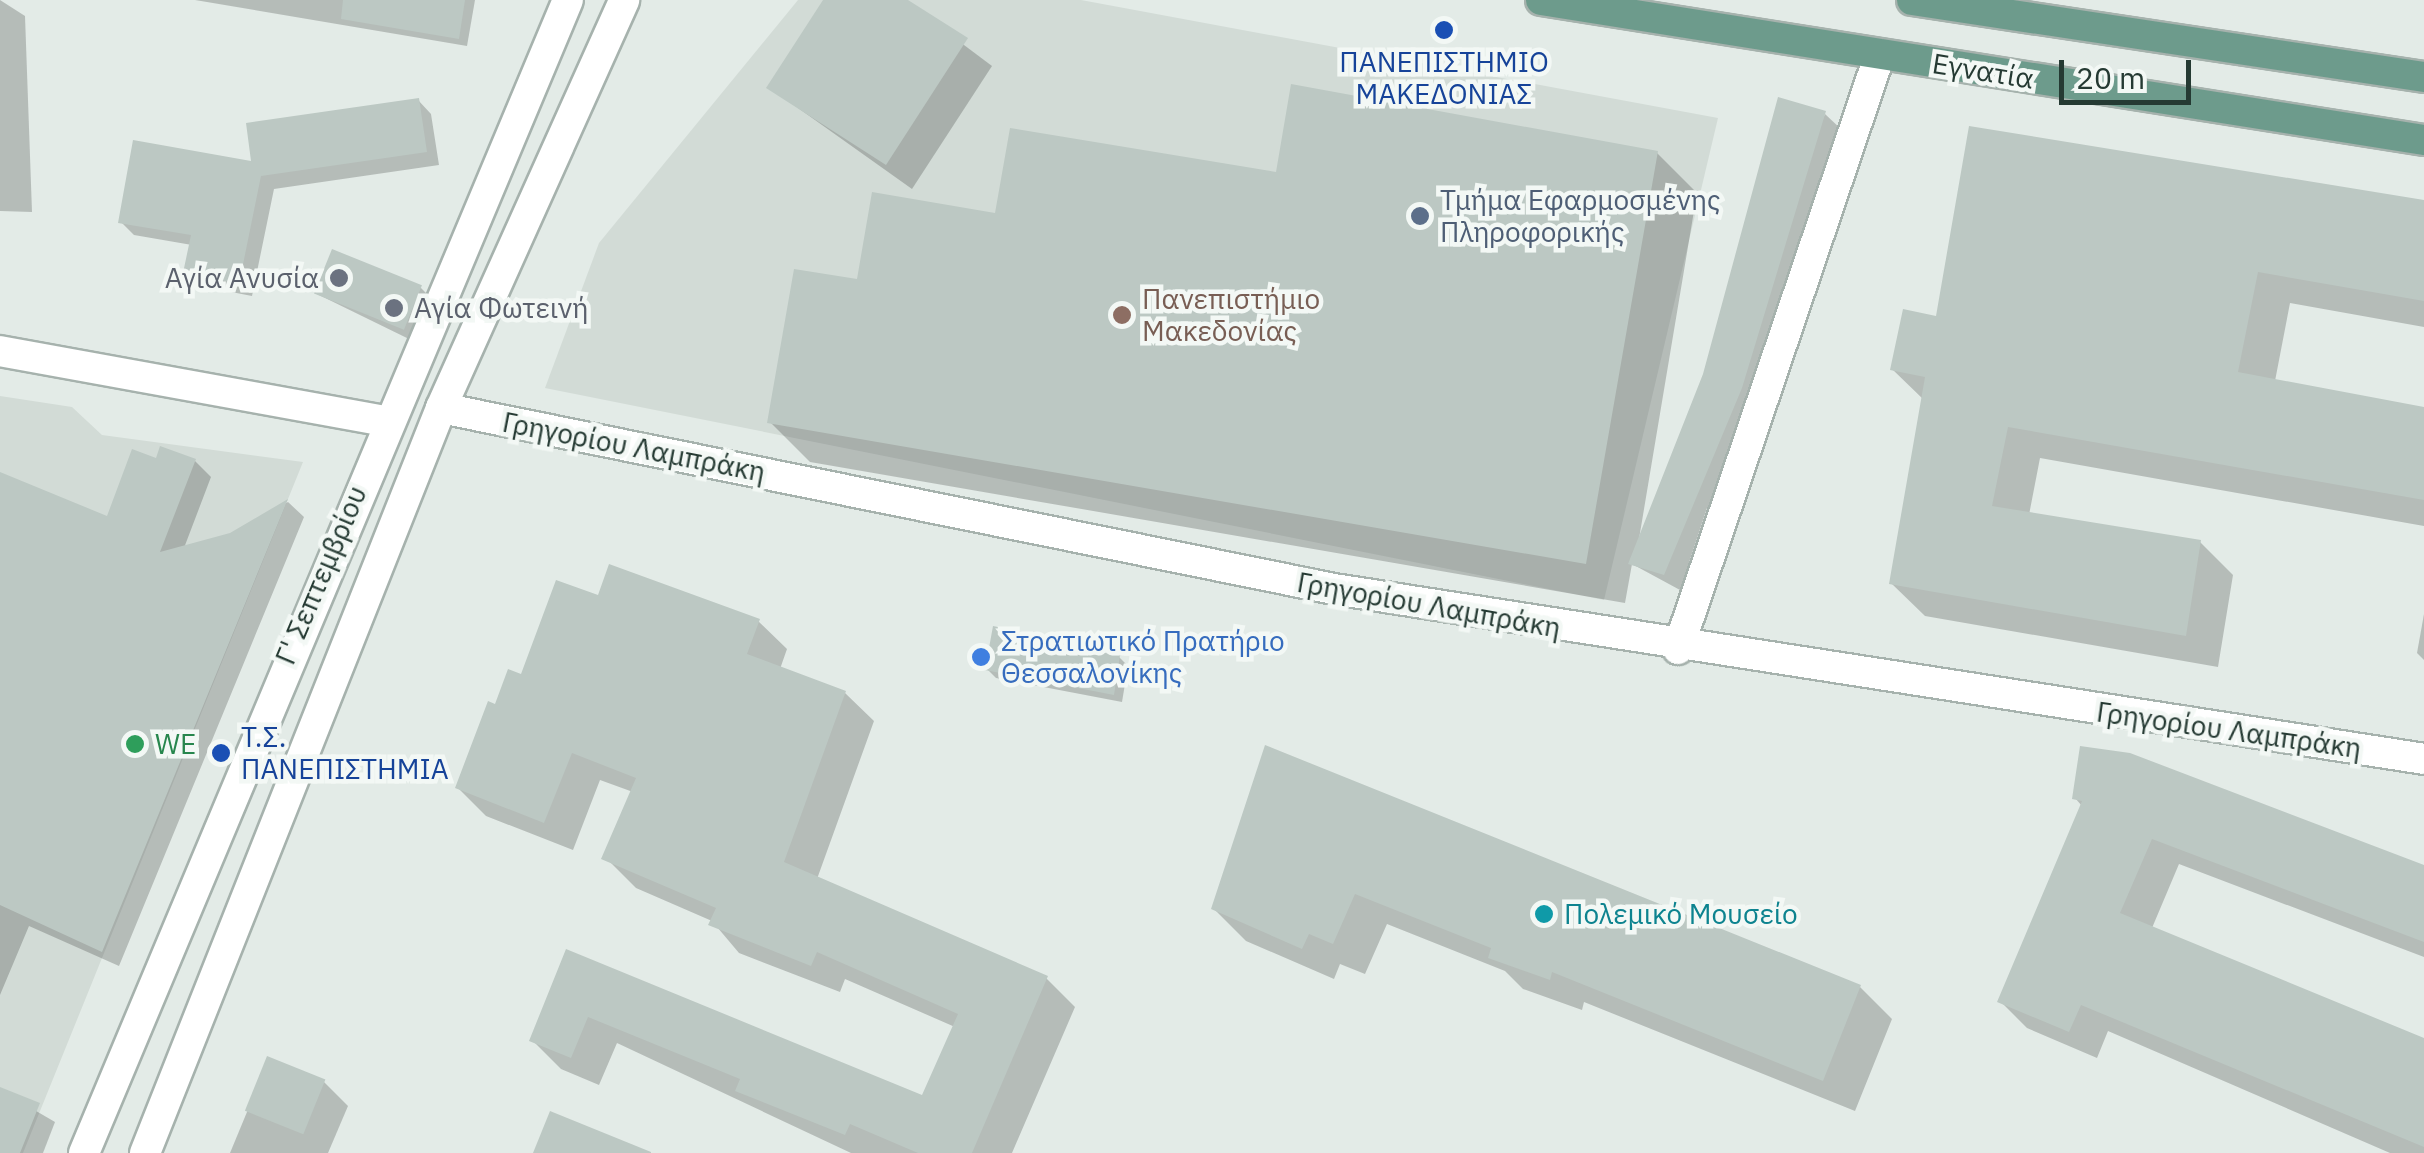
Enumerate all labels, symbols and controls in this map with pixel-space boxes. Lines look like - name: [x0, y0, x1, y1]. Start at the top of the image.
- marker: ΠΑΝΕΠΙΣΤΗΜΙΟ ΜΑΚΕΔΟΝΙΑΣ: [1433, 19, 1455, 41]
- scale bar: [2064, 40, 2196, 102]
- place label: ΠΑΝΕΠΙΣΤΗΜΙΟ ΜΑΚΕΔΟΝΙΑΣ: [1339, 45, 1549, 111]
- street label: Εγνατία: [1930, 46, 2036, 96]
- text: 20 m: [2076, 58, 2145, 97]
- place label: Τμήμα Εφαρμοσμένης Πληροφορικής: [1440, 183, 1721, 249]
- marker: Τμήμα Εφαρμοσμένης Πληροφορικής: [1409, 205, 1431, 227]
- place label: Αγία Ανυσία: [165, 261, 319, 295]
- marker: Αγία Ανυσία: [328, 267, 350, 289]
- place label: Πανεπιστήμιο Μακεδονίας: [1142, 282, 1320, 348]
- place label: Αγία Φωτεινή: [414, 291, 588, 325]
- marker: Αγία Φωτεινή: [383, 297, 405, 319]
- marker: Πανεπιστήμιο Μακεδονίας: [1111, 304, 1133, 326]
- street label: Γρηγορίου Λαμπράκη: [500, 405, 768, 489]
- street label: Γ' Σεπτεμβρίου: [268, 481, 374, 669]
- street label: Γρηγορίου Λαμπράκη: [1295, 565, 1563, 645]
- place label: Στρατιωτικό Πρατήριο Θεσσαλονίκης: [1001, 624, 1285, 690]
- marker: Στρατιωτικό Πρατήριο Θεσσαλονίκης: [970, 646, 992, 668]
- street label: Γρηγορίου Λαμπράκη: [2094, 695, 2364, 765]
- place label: Τ.Σ. ΠΑΝΕΠΙΣΤΗΜΙΑ: [241, 720, 449, 786]
- place label: WE: [155, 727, 196, 761]
- marker: WE: [124, 733, 146, 755]
- marker: Τ.Σ. ΠΑΝΕΠΙΣΤΗΜΙΑ: [210, 742, 232, 764]
- place label: Πολεμικό Μουσείο: [1564, 897, 1798, 931]
- marker: Πολεμικό Μουσείο: [1533, 903, 1555, 925]

